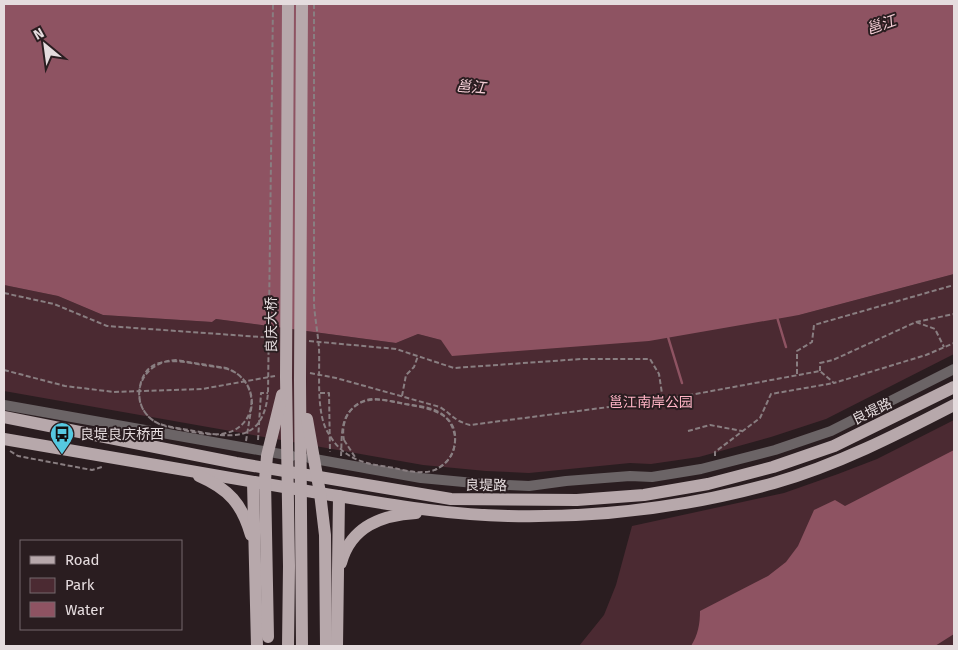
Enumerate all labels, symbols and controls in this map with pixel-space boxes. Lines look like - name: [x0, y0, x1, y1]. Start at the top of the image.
- water label: 邕江: [864, 11, 900, 38]
- north arrow: [20, 20, 70, 70]
- text: N: [31, 24, 47, 44]
- water label: 邕江: [455, 77, 489, 97]
- street label: 良庆大桥: [263, 297, 280, 353]
- park label: 邕江南岸公园: [609, 394, 693, 411]
- street label: 良堤路: [850, 395, 895, 428]
- bus stop icon: 良堤良庆桥西: [49, 421, 75, 455]
- place label: 良堤良庆桥西: [80, 426, 164, 443]
- street label: 良堤路: [465, 477, 507, 494]
- legend: [20, 540, 182, 630]
- text: Road: [65, 551, 100, 569]
- text: Park: [65, 576, 95, 594]
- text: Water: [65, 601, 104, 619]

